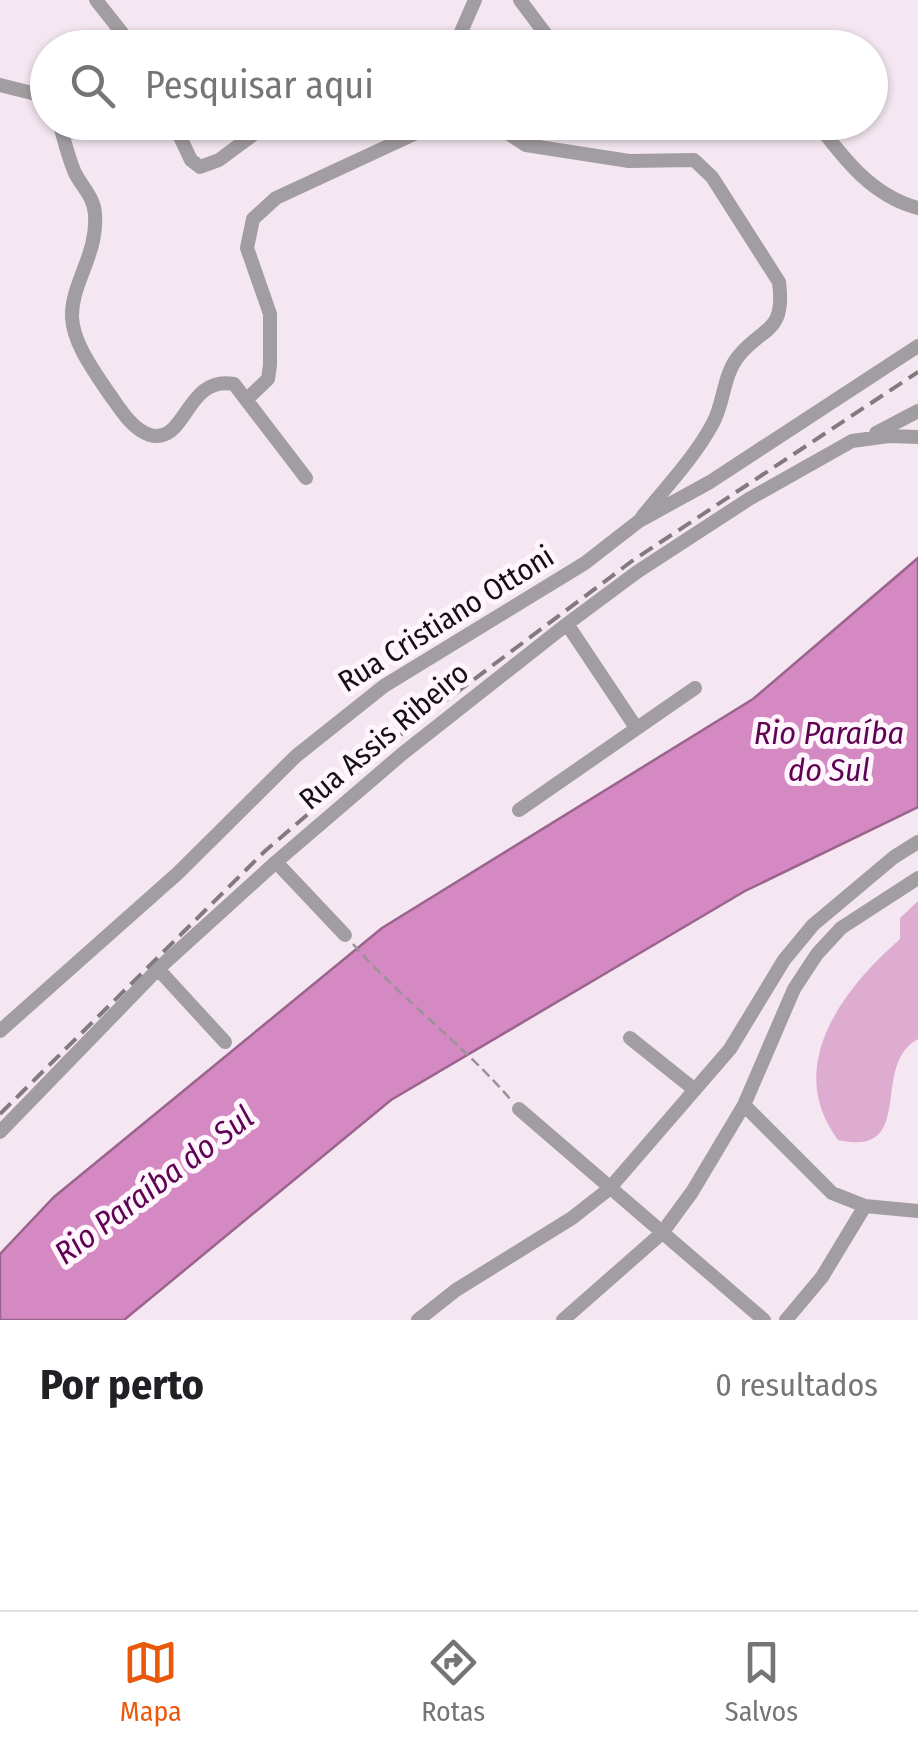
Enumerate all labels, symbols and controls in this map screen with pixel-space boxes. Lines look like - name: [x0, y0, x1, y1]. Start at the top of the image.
- search box: [30, 30, 888, 140]
- icon: search: [65, 58, 120, 113]
- text: Pesquisar aqui: [145, 62, 374, 108]
- street label: Rua Cristiano Ottoni: [332, 538, 560, 700]
- street label: Rua Assis Ribeiro: [292, 655, 476, 817]
- water label: Rio Paraíba do Sul: [754, 714, 904, 789]
- water label: Rio Paraíba do Sul: [47, 1098, 261, 1272]
- text: Por perto: [40, 1360, 204, 1410]
- text: 0 resultados: [715, 1366, 878, 1404]
- tab: Mapa: [120, 1635, 182, 1728]
- tab: Rotas: [421, 1635, 485, 1728]
- tab: Salvos: [725, 1635, 798, 1728]

